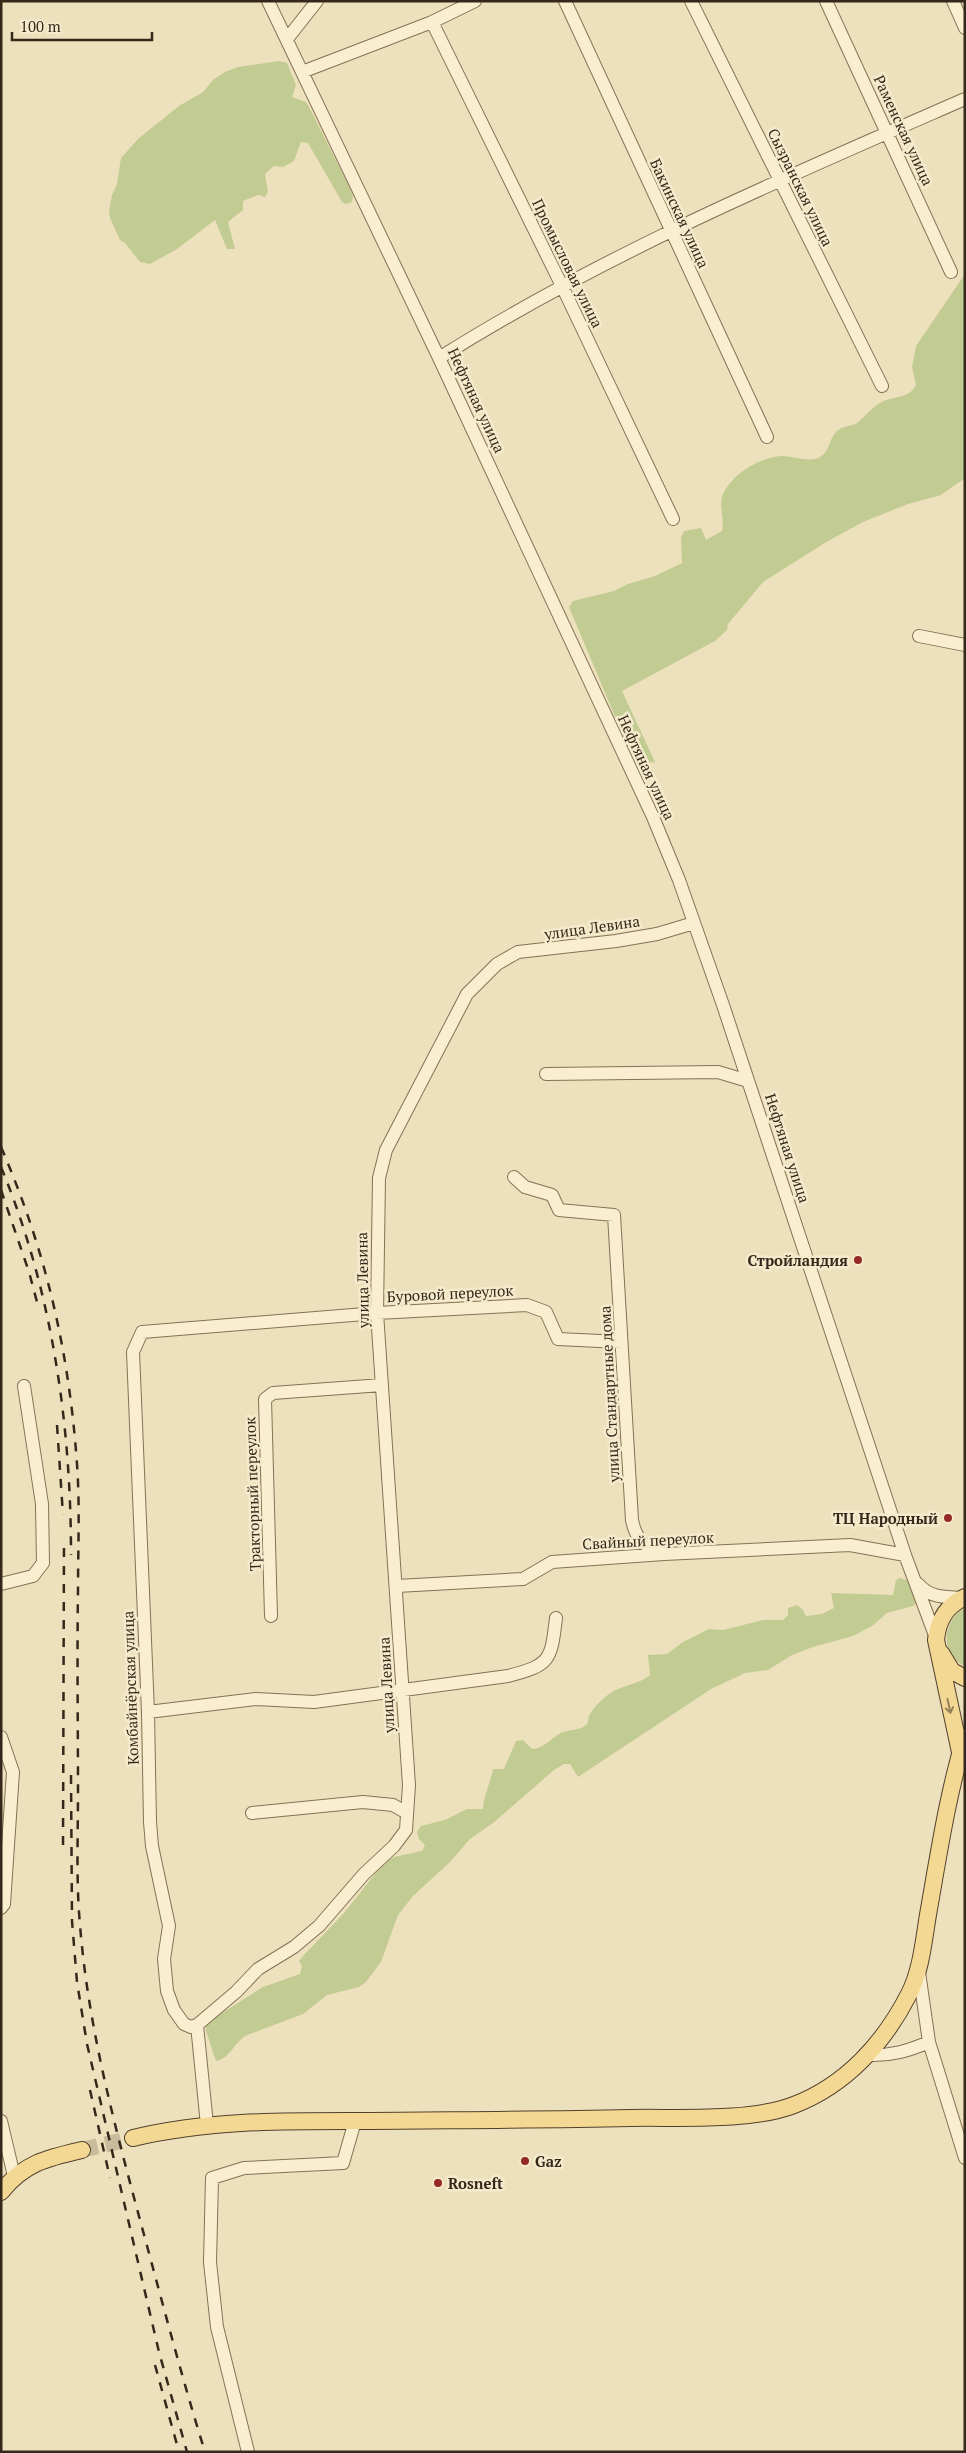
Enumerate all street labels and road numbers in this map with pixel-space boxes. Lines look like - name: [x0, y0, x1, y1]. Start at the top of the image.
- street label: Раменская улица: [870, 71, 939, 189]
- street label: Сызранская улица: [764, 125, 838, 250]
- street label: Бакинская улица: [646, 155, 714, 271]
- street label: Промысловая улица: [528, 195, 608, 331]
- street label: Нефтяная улица: [444, 344, 510, 456]
- street label: Нефтяная улица: [614, 711, 680, 823]
- street label: улица Левина: [542, 910, 641, 944]
- street label: Нефтяная улица: [761, 1091, 815, 1206]
- street label: улица Левина: [351, 1231, 373, 1329]
- street label: Буровой переулок: [386, 1280, 515, 1306]
- street label: улица Стандартные дома: [594, 1305, 624, 1484]
- street label: Тракторный переулок: [239, 1416, 265, 1572]
- street label: Свайный переулок: [582, 1527, 715, 1553]
- street label: Комбайнёрская улица: [117, 1610, 143, 1765]
- street label: улица Левина: [373, 1636, 399, 1735]

